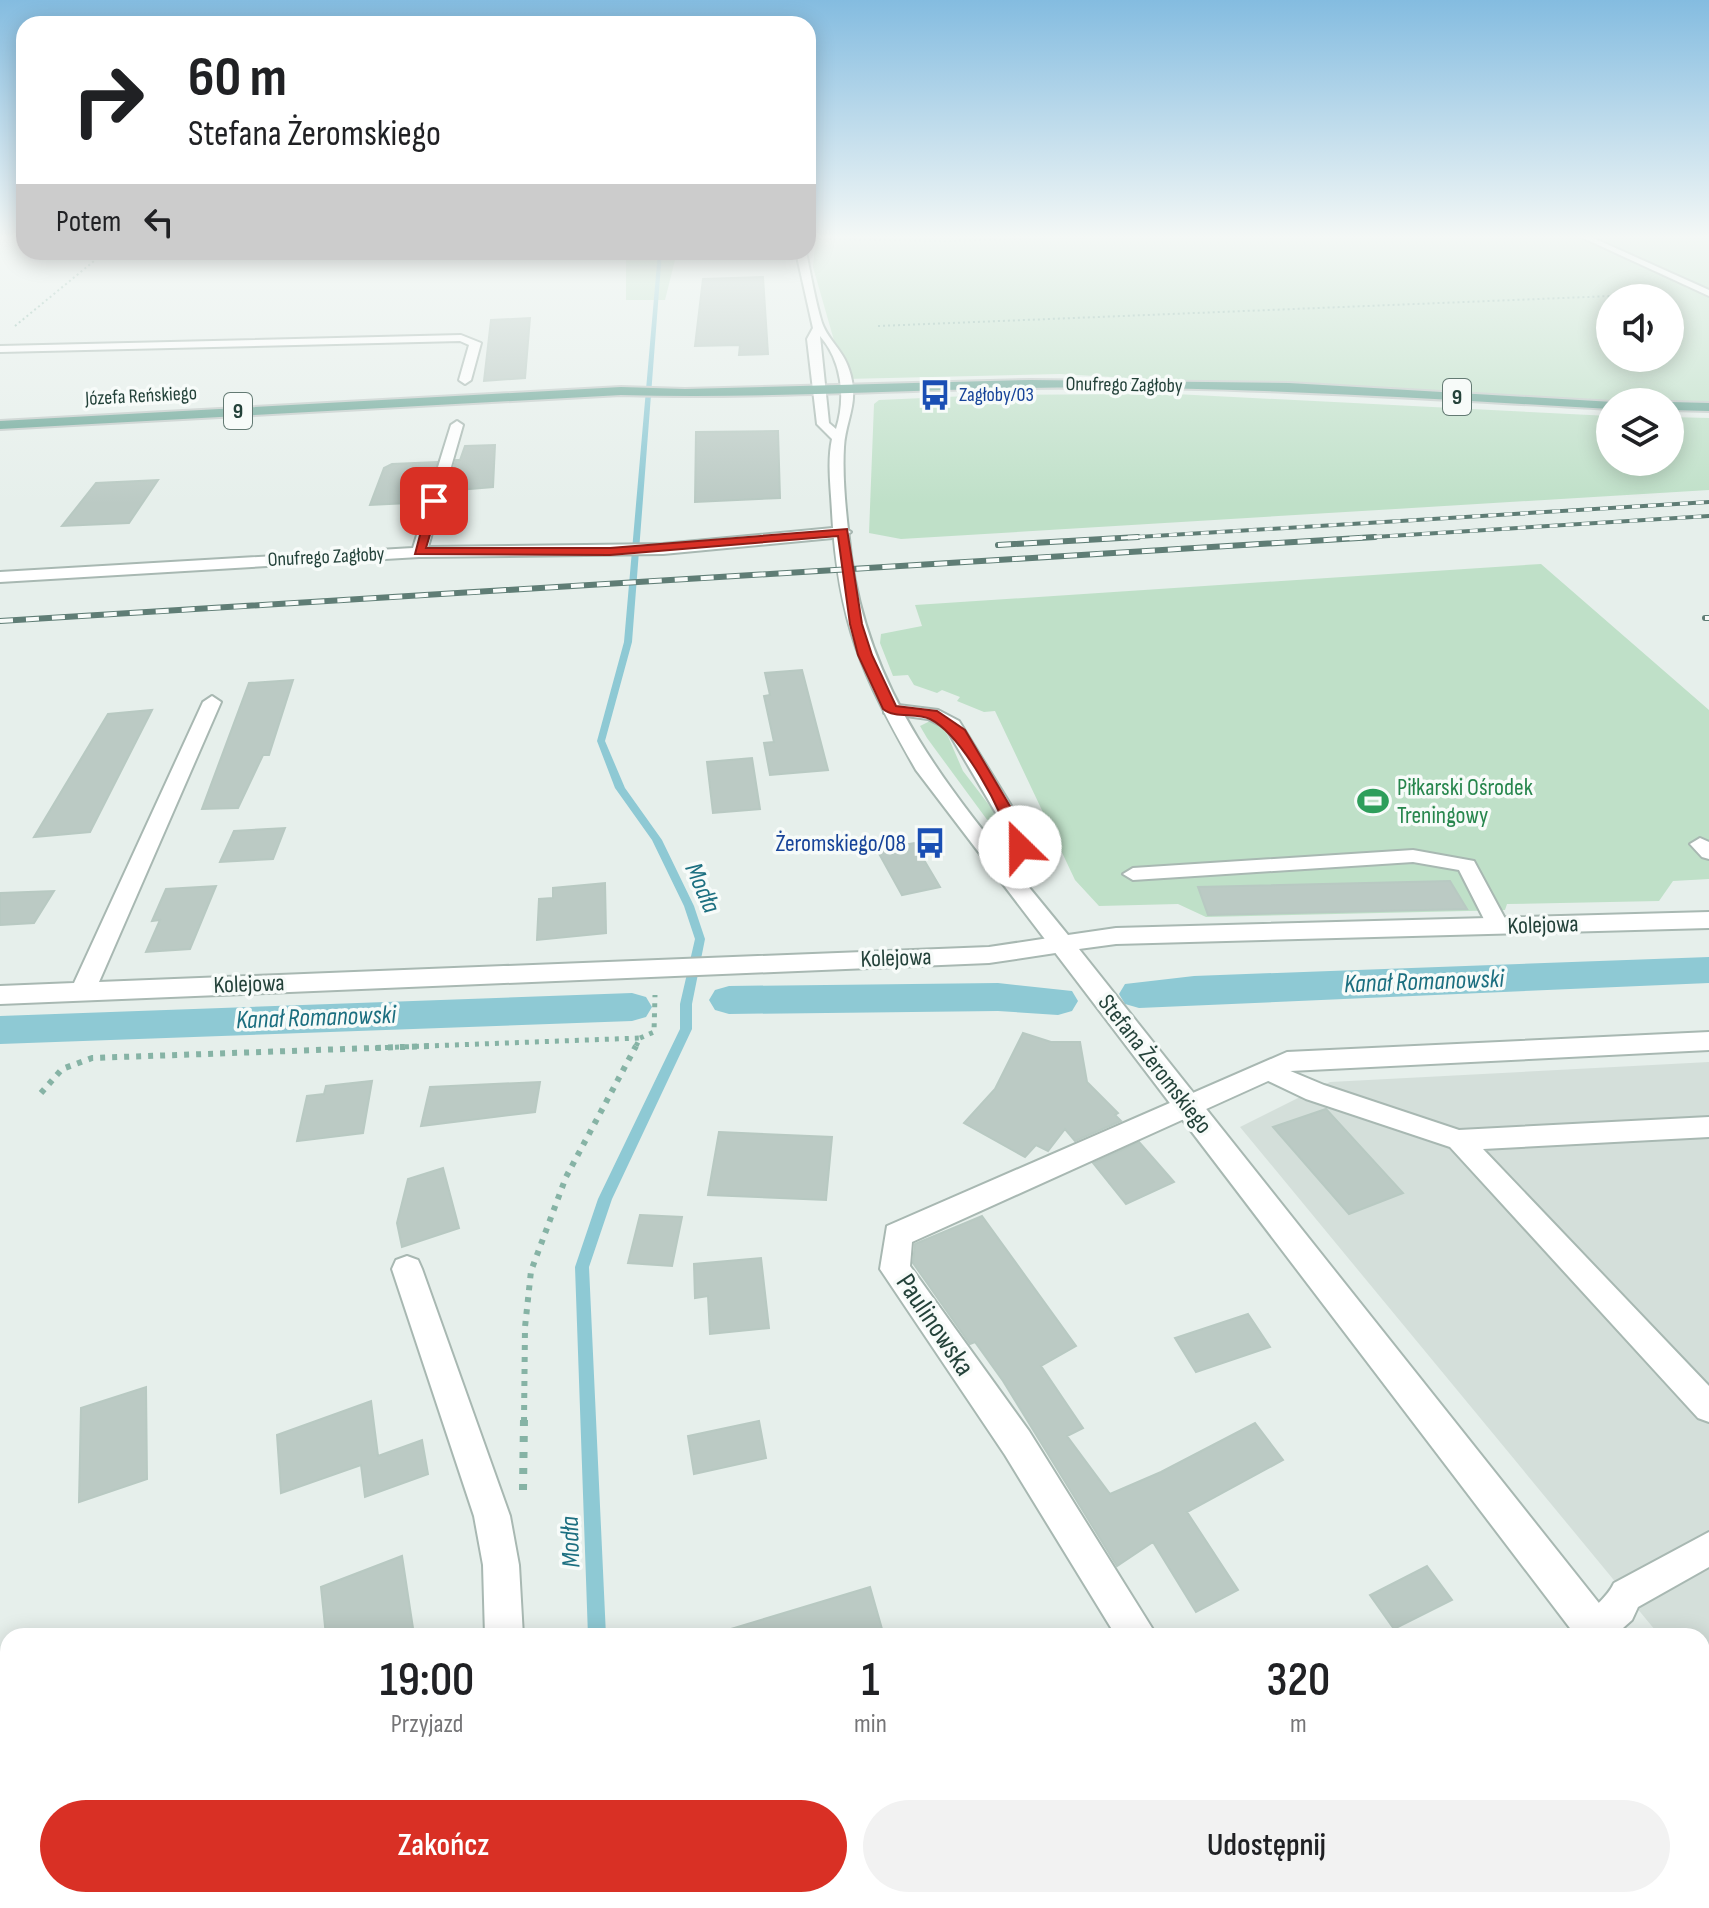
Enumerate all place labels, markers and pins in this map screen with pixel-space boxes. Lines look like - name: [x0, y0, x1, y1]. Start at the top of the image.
- bus stop icon: Zagłoby/03: [918, 378, 952, 412]
- place label: Zagłoby/03: [959, 383, 1034, 407]
- pin: [400, 467, 468, 535]
- place label: Piłkarski Ośrodek Treningowy: [1397, 773, 1533, 830]
- sports icon: Piłkarski Ośrodek Treningowy: [1356, 784, 1390, 818]
- bus stop icon: Żeromskiego/08: [913, 826, 947, 860]
- place label: Żeromskiego/08: [775, 829, 906, 858]

